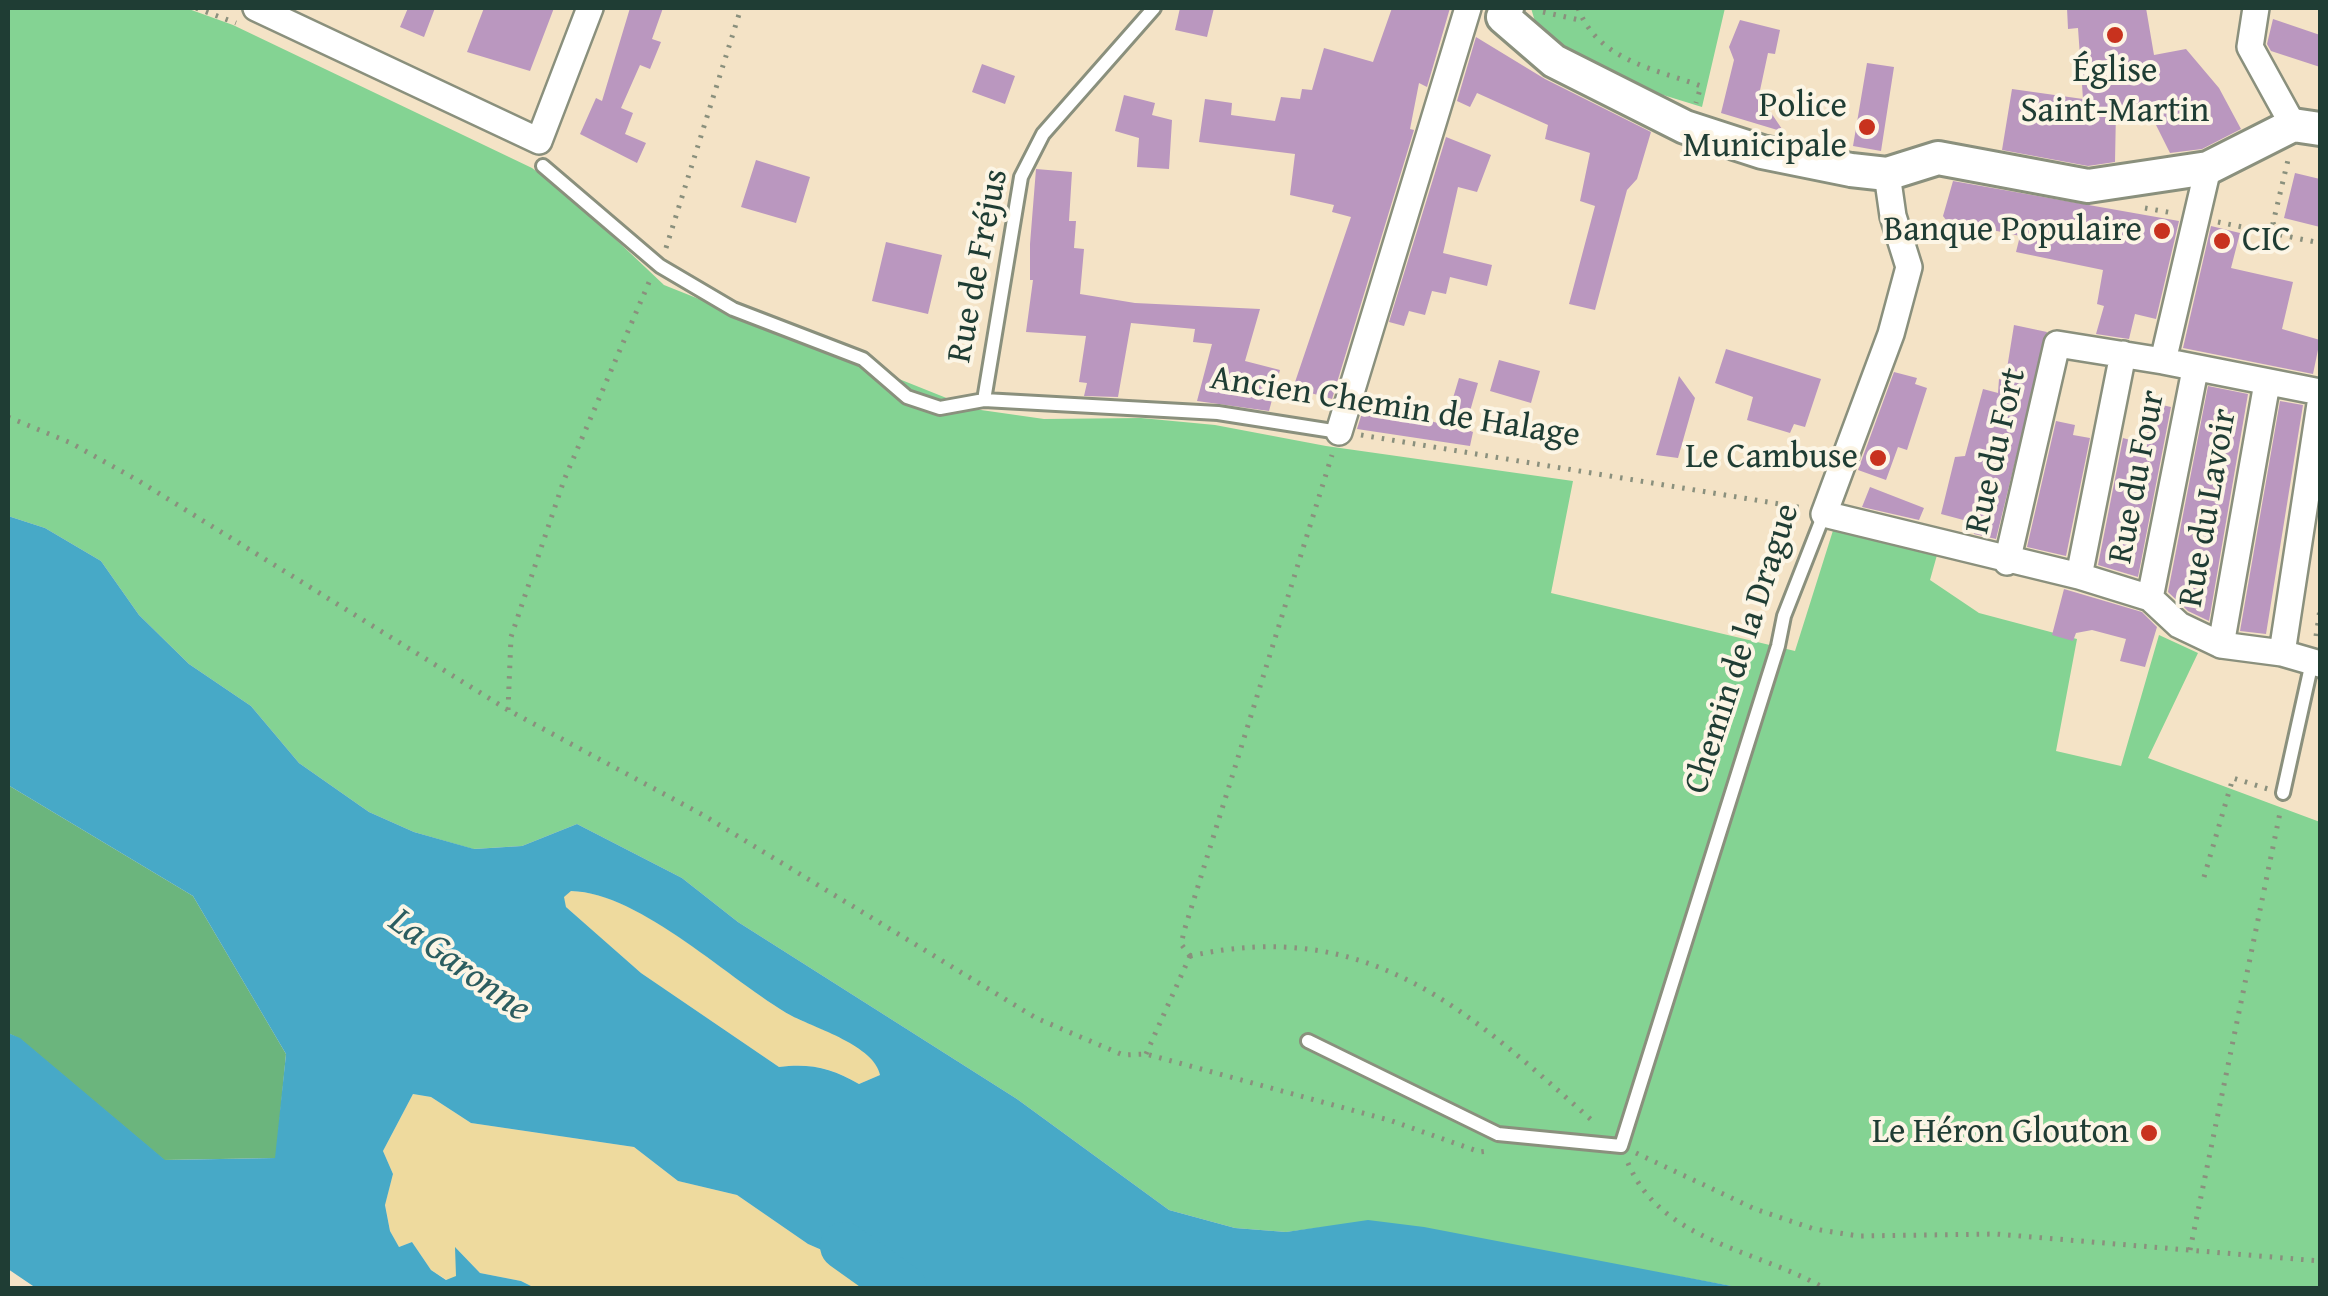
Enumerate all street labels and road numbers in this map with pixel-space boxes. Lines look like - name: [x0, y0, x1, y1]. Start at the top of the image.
- street label: Rue de Fréjus: [940, 166, 1018, 366]
- street label: Ancien Chemin de Halage: [1207, 358, 1583, 458]
- street label: Rue du Fort: [1958, 364, 2036, 538]
- street label: Rue du Four: [2101, 387, 2175, 567]
- street label: Rue du Lavoir: [2171, 406, 2247, 610]
- street label: Chemin de la Drague: [1676, 499, 1810, 799]

